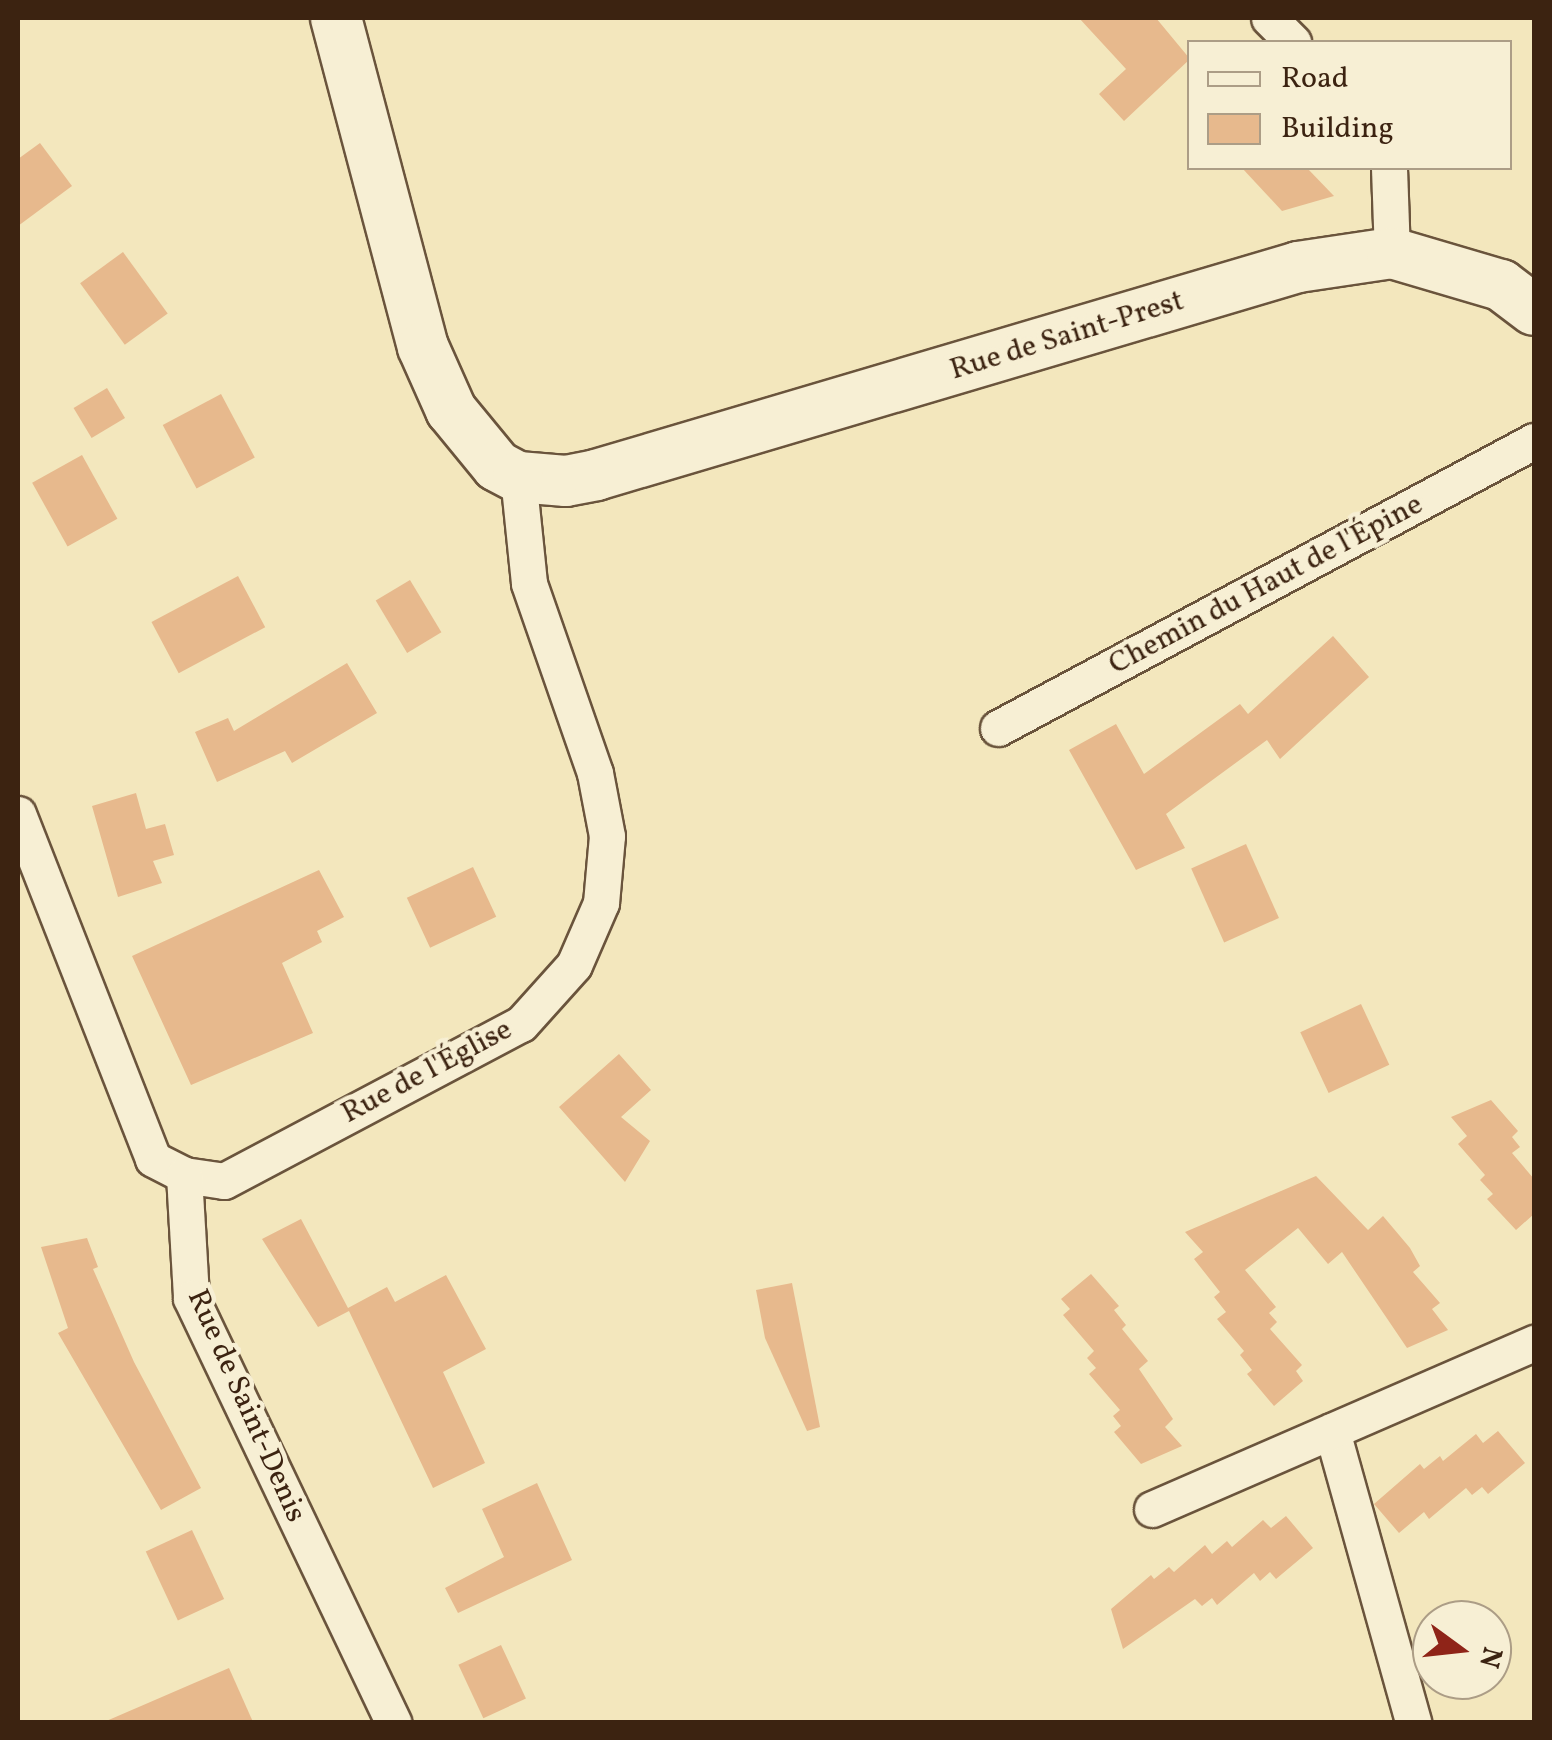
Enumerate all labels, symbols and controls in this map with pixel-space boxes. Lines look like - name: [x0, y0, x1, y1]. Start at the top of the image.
- legend: [1187, 40, 1512, 170]
- text: Road: [1281, 58, 1349, 100]
- text: Building: [1281, 108, 1394, 150]
- street label: Rue de Saint-Prest: [946, 283, 1188, 389]
- street label: Chemin du Haut de l'Épine: [1103, 487, 1429, 683]
- street label: Rue de l'Église: [336, 1012, 518, 1132]
- street label: Rue de Saint-Denis: [179, 1284, 313, 1528]
- north arrow: [1412, 1600, 1512, 1700]
- text: N: [1468, 1643, 1511, 1672]

